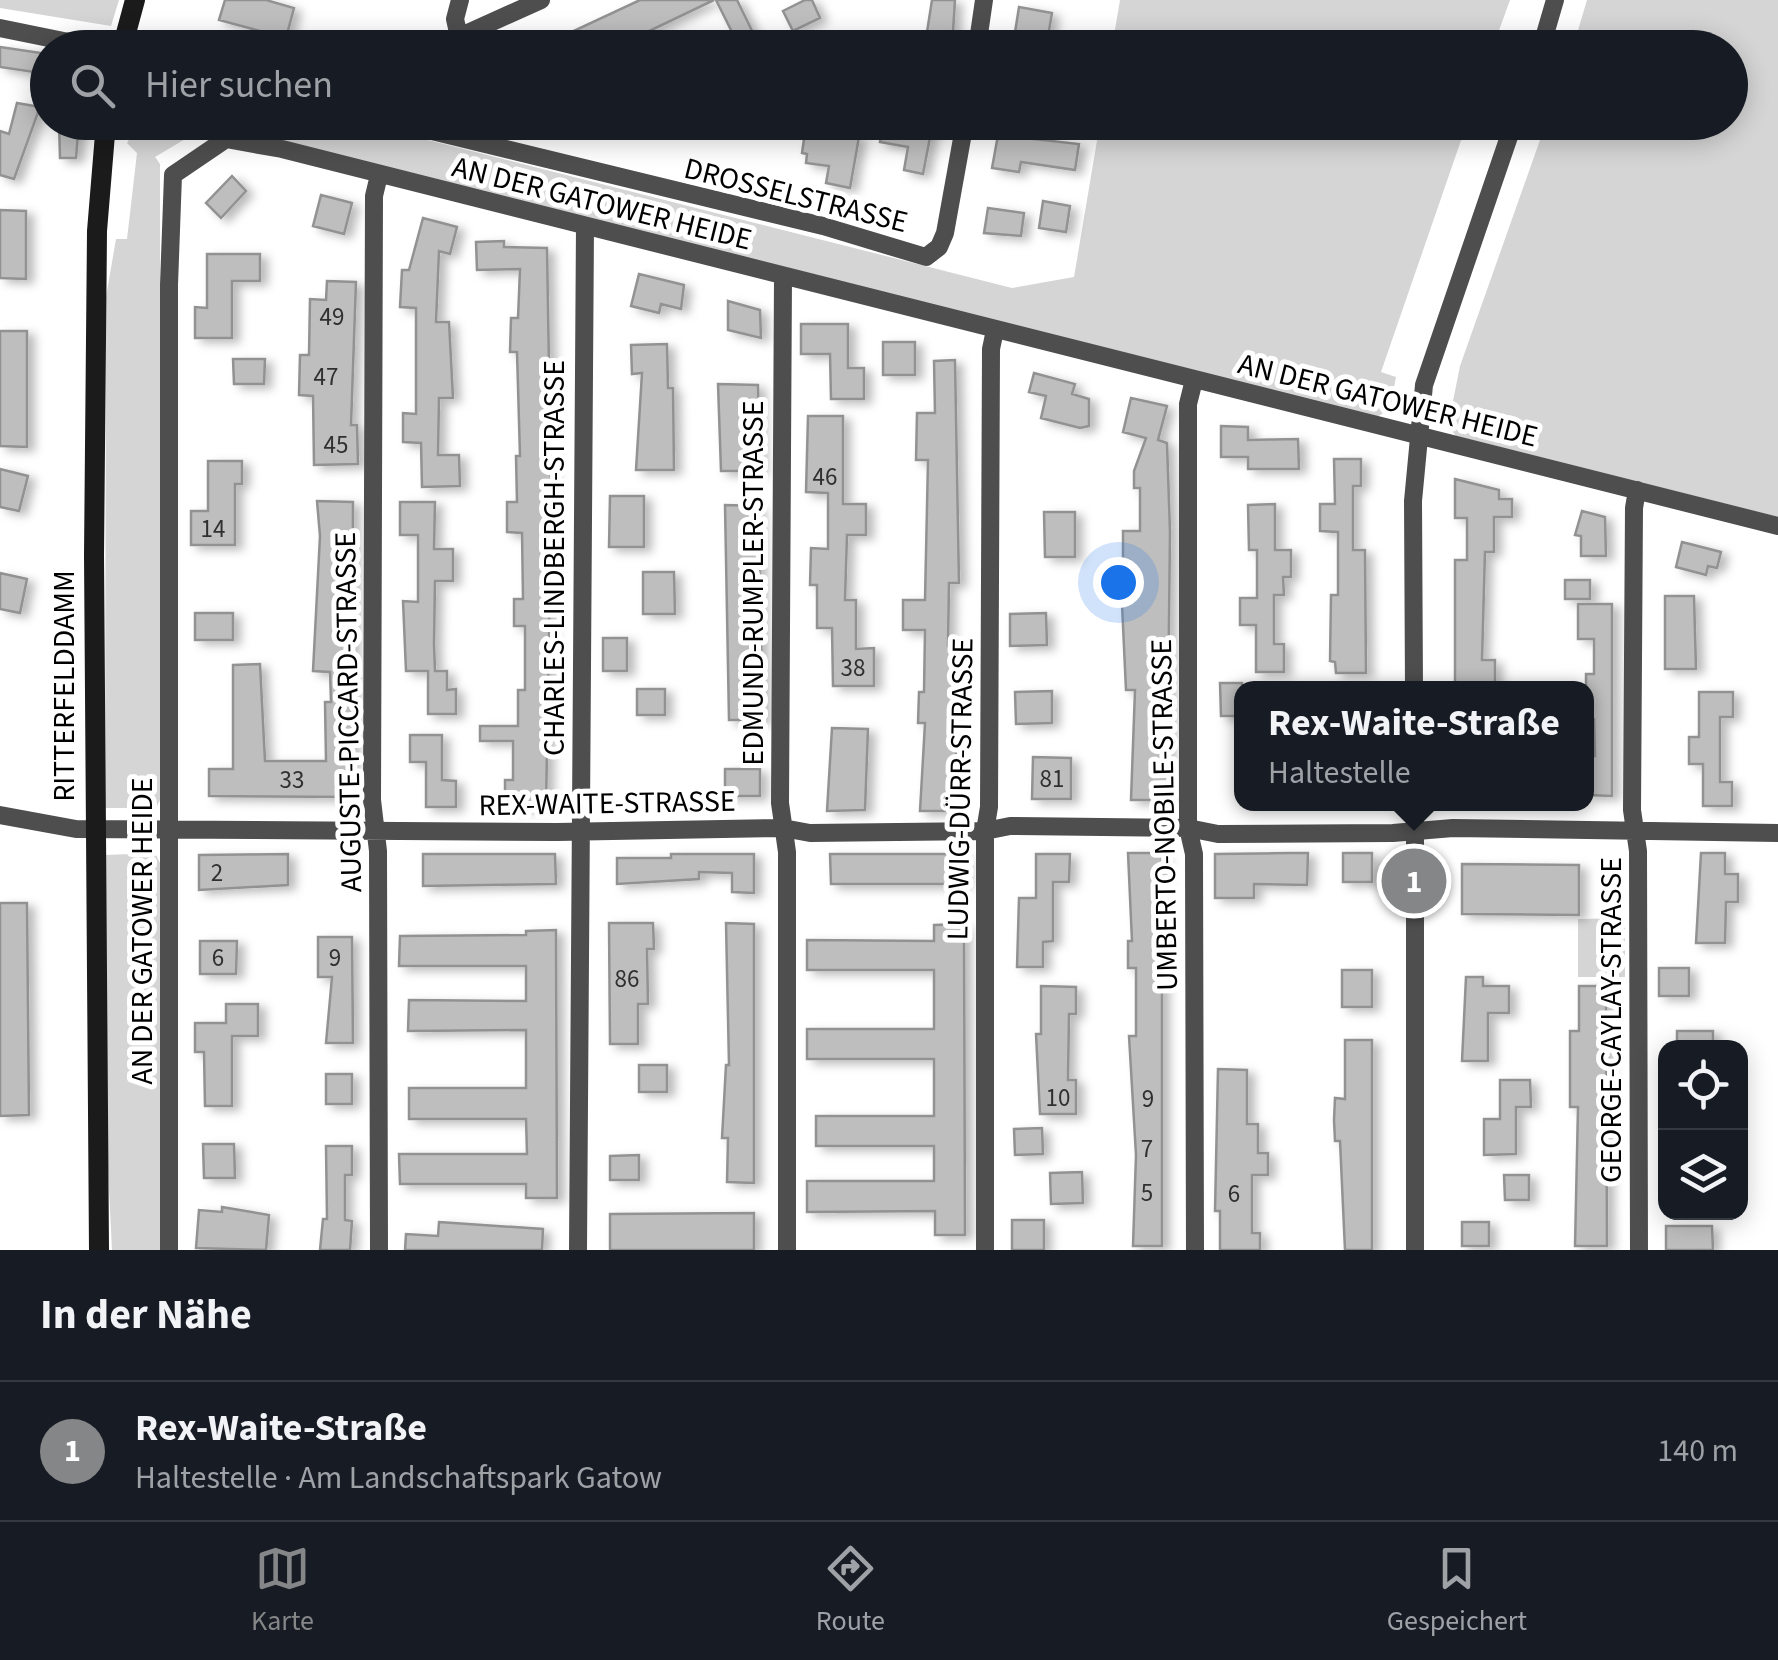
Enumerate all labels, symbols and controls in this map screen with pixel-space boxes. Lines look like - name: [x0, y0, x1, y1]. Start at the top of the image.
- search box: [30, 30, 1748, 140]
- icon: search: [65, 58, 120, 113]
- text: Hier suchen: [145, 58, 333, 112]
- street label: AN DER GATOWER HEIDE: [448, 145, 756, 262]
- street label: DROSSELSTRASSE: [680, 147, 912, 244]
- house number: 49: [320, 299, 344, 335]
- street label: AN DER GATOWER HEIDE: [1234, 342, 1542, 459]
- house number: 47: [314, 359, 338, 395]
- street label: CHARLES-LINDBERGH-STRASSE: [533, 360, 576, 756]
- street label: EDMUND-RUMPLER-STRASSE: [732, 400, 775, 766]
- house number: 45: [324, 427, 348, 463]
- house number: 46: [813, 459, 837, 495]
- house number: 14: [201, 511, 225, 547]
- street label: AUGUSTE-PICCARD-STRASSE: [324, 531, 373, 893]
- your location: [1093, 557, 1144, 608]
- street label: RITTERFELDDAMM: [43, 570, 86, 802]
- street label: LUDWIG-DÜRR-STRASSE: [936, 637, 985, 941]
- street label: UMBERTO-NOBILE-STRASSE: [1140, 639, 1189, 991]
- house number: 38: [841, 650, 865, 686]
- popup: [1234, 681, 1594, 811]
- text: Rex-Waite-Straße: [1268, 696, 1560, 750]
- text: Haltestelle: [1268, 750, 1411, 796]
- house number: 81: [1040, 761, 1064, 797]
- house number: 33: [280, 762, 304, 798]
- street label: AN DER GATOWER HEIDE: [121, 777, 164, 1085]
- street label: REX-WAITE-STRASSE: [478, 780, 736, 827]
- pin: 1: [1382, 844, 1446, 918]
- house number: 2: [211, 855, 223, 891]
- street label: GEORGE-CAYLAY-STRASSE: [1590, 857, 1633, 1183]
- house number: 6: [212, 940, 224, 976]
- house number: 9: [329, 940, 341, 976]
- house number: 86: [615, 961, 639, 997]
- map controls: [1658, 1040, 1748, 1220]
- button: locate: [1658, 1040, 1748, 1130]
- house number: 10: [1046, 1080, 1070, 1116]
- house number: 9: [1142, 1081, 1154, 1117]
- button: layers: [1658, 1130, 1748, 1220]
- house number: 7: [1141, 1131, 1153, 1167]
- house number: 5: [1141, 1175, 1153, 1211]
- house number: 6: [1228, 1176, 1240, 1212]
- text: In der Nähe: [40, 1285, 252, 1345]
- text: Rex-Waite-Straße: [135, 1401, 427, 1455]
- text: 1: [64, 1428, 81, 1474]
- text: 140 m: [1657, 1428, 1738, 1474]
- text: Haltestelle · Am Landschaftspark Gatow: [135, 1455, 662, 1501]
- tab: Karte: [251, 1541, 314, 1641]
- tab: Route: [816, 1541, 885, 1641]
- tab: Gespeichert: [1387, 1541, 1527, 1641]

